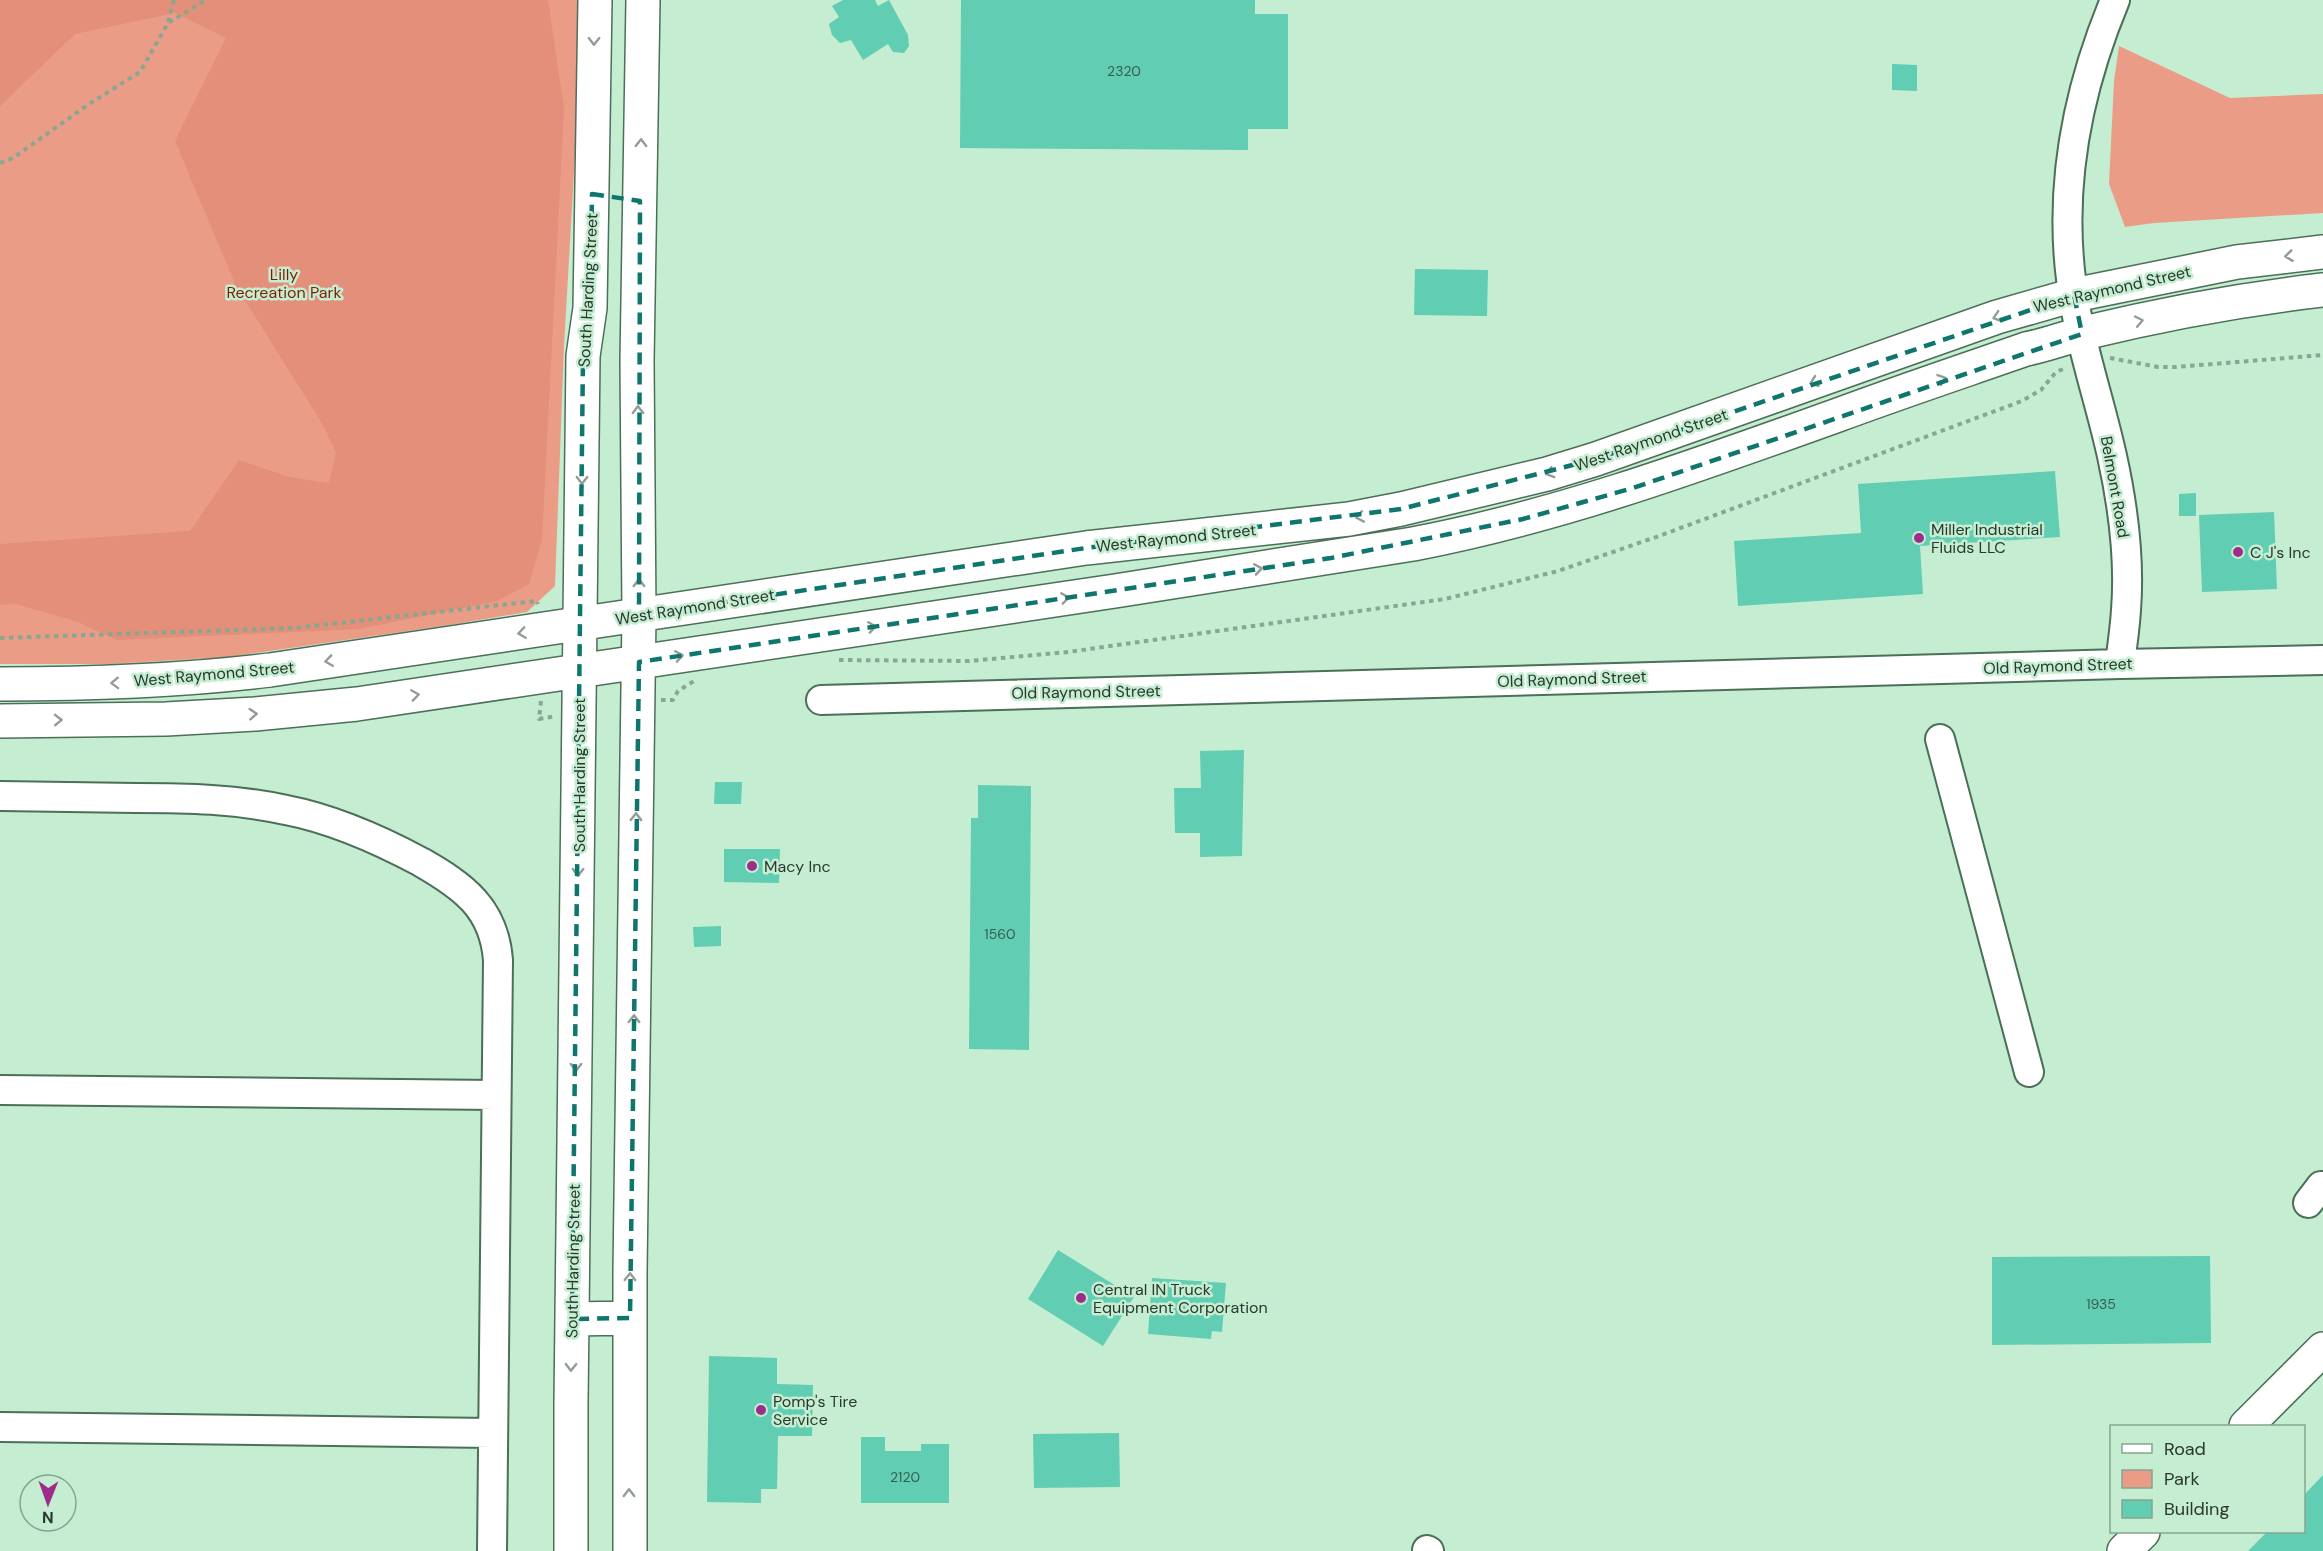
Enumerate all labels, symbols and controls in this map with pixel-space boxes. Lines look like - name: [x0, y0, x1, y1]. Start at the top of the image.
- one-way arrow: [588, 36, 600, 45]
- house number: 2320: [1107, 62, 1141, 80]
- one-way arrow: [635, 138, 647, 147]
- street label: South Harding Street: [573, 212, 603, 368]
- one-way arrow: [2284, 249, 2293, 261]
- street label: West Raymond Street: [2031, 261, 2193, 317]
- park label: Lilly Recreation Park: [226, 264, 342, 303]
- one-way arrow: [1992, 310, 2003, 322]
- one-way arrow: [2134, 315, 2144, 328]
- one-way arrow: [1936, 373, 1947, 386]
- one-way arrow: [1809, 375, 1820, 388]
- street label: West Raymond Street: [1571, 404, 1731, 476]
- one-way arrow: [632, 405, 645, 414]
- street label: Belmont Road: [2096, 434, 2134, 540]
- one-way arrow: [1545, 465, 1555, 478]
- one-way arrow: [576, 475, 588, 484]
- one-way arrow: [1355, 510, 1365, 523]
- street label: West Raymond Street: [1095, 519, 1257, 557]
- place label: Miller Industrial Fluids LLC: [1931, 519, 2043, 558]
- marker: Miller Industrial Fluids LLC: [1912, 531, 1926, 545]
- place label: C J's Inc: [2250, 542, 2311, 563]
- marker: C J's Inc: [2231, 545, 2245, 559]
- one-way arrow: [1253, 564, 1262, 576]
- one-way arrow: [633, 578, 645, 587]
- street label: West Raymond Street: [614, 584, 776, 630]
- one-way arrow: [1060, 593, 1070, 605]
- one-way arrow: [867, 621, 877, 633]
- one-way arrow: [518, 627, 527, 639]
- one-way arrow: [675, 650, 684, 662]
- street label: Old Raymond Street: [1983, 653, 2133, 679]
- one-way arrow: [325, 655, 334, 667]
- street label: West Raymond Street: [133, 657, 295, 691]
- street label: Old Raymond Street: [1497, 666, 1647, 692]
- one-way arrow: [110, 676, 119, 689]
- street label: Old Raymond Street: [1011, 680, 1161, 704]
- one-way arrow: [410, 690, 420, 702]
- street label: South Harding Street: [569, 698, 590, 852]
- one-way arrow: [249, 708, 258, 721]
- one-way arrow: [54, 714, 63, 727]
- one-way arrow: [630, 813, 642, 822]
- place label: Macy Inc: [764, 856, 831, 877]
- marker: Macy Inc: [745, 859, 759, 873]
- one-way arrow: [572, 867, 584, 876]
- house number: 1560: [984, 925, 1016, 943]
- one-way arrow: [628, 1014, 640, 1023]
- one-way arrow: [570, 1062, 582, 1071]
- street label: South Harding Street: [561, 1184, 585, 1338]
- one-way arrow: [624, 1272, 637, 1281]
- place label: Central IN Truck Equipment Corporation: [1093, 1279, 1268, 1318]
- marker: Central IN Truck Equipment Corporation: [1074, 1291, 1088, 1305]
- house number: 1935: [2086, 1295, 2116, 1313]
- one-way arrow: [565, 1362, 577, 1371]
- place label: Pomp's Tire Service: [773, 1391, 857, 1430]
- marker: Pomp's Tire Service: [754, 1403, 768, 1417]
- legend: [2110, 1425, 2305, 1533]
- text: Road: [2164, 1437, 2206, 1461]
- text: Park: [2164, 1467, 2200, 1491]
- house number: 2120: [890, 1468, 920, 1486]
- north arrow: [18, 1473, 78, 1533]
- one-way arrow: [623, 1488, 635, 1497]
- text: Building: [2164, 1497, 2229, 1521]
- text: N: [42, 1507, 54, 1528]

